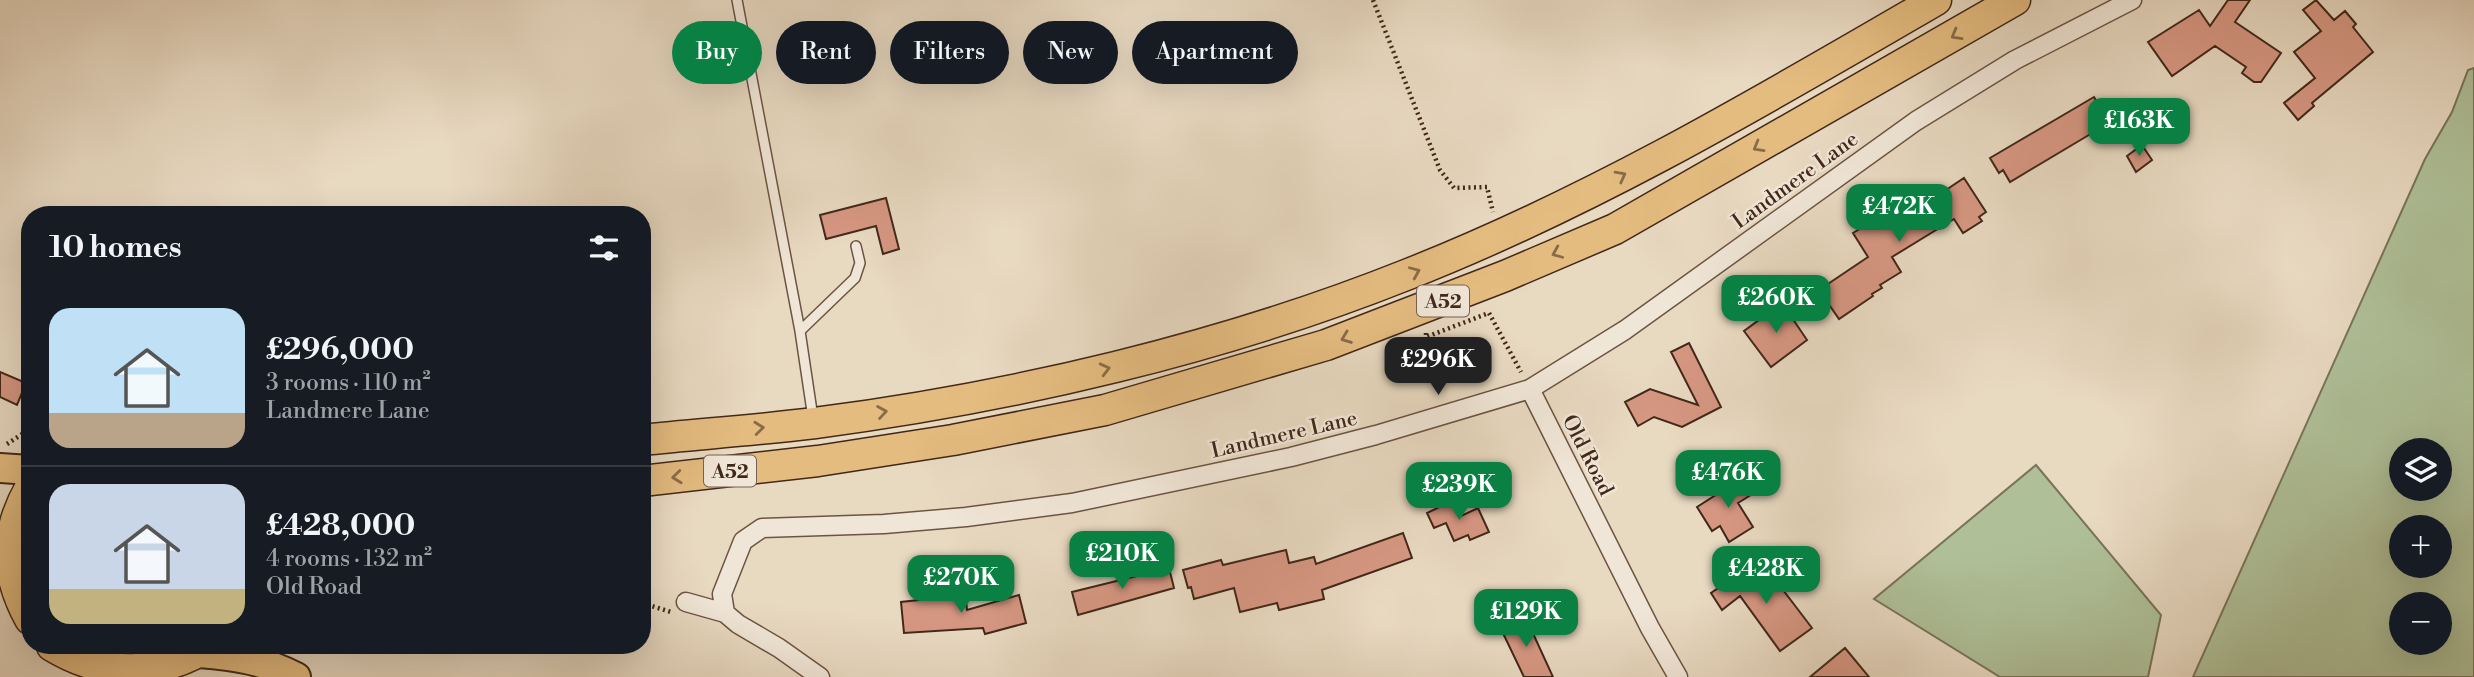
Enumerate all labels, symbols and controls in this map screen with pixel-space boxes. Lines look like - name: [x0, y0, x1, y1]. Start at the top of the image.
- chip: Buy: [672, 21, 762, 84]
- chip: Rent: [776, 21, 876, 84]
- chip: Filters: [890, 21, 1009, 84]
- chip: New: [1023, 21, 1118, 84]
- chip: Apartment: [1132, 21, 1298, 84]
- one-way arrow: [1950, 27, 1963, 40]
- pin: £163K: [2090, 99, 2188, 158]
- text: £163K: [2104, 107, 2174, 135]
- street label: Landmere Lane: [1727, 126, 1864, 235]
- one-way arrow: [1753, 139, 1766, 152]
- one-way arrow: [1614, 171, 1627, 184]
- pin: £472K: [1850, 184, 1948, 244]
- text: £472K: [1862, 193, 1936, 221]
- text: 10 homes: [49, 229, 182, 267]
- icon: filters: [585, 229, 623, 267]
- one-way arrow: [1552, 245, 1564, 259]
- one-way arrow: [1408, 266, 1420, 280]
- pin: £260K: [1727, 276, 1825, 335]
- text: £260K: [1737, 284, 1815, 312]
- road number: A52: [1417, 286, 1469, 316]
- one-way arrow: [1340, 329, 1352, 343]
- text: £296,000: [266, 331, 414, 369]
- icon: home: [105, 336, 189, 420]
- pin: £296K: [1389, 338, 1487, 397]
- text: £296K: [1401, 346, 1475, 374]
- one-way arrow: [1099, 363, 1111, 377]
- text: 3 rooms · 110 m²: [266, 369, 430, 397]
- text: Landmere Lane: [266, 397, 430, 425]
- one-way arrow: [876, 405, 887, 420]
- street label: Landmere Lane: [1208, 405, 1360, 464]
- street label: Old Road: [1556, 411, 1619, 500]
- one-way arrow: [753, 421, 765, 436]
- map controls: [2389, 438, 2452, 655]
- button: layers: [2389, 438, 2452, 501]
- pin: £476K: [1679, 450, 1777, 510]
- road number: A52: [704, 456, 756, 486]
- text: £476K: [1692, 459, 1764, 487]
- pin: £239K: [1410, 462, 1508, 522]
- one-way arrow: [671, 469, 683, 484]
- text: £239K: [1422, 471, 1496, 499]
- text: £428,000: [266, 507, 415, 545]
- icon: home: [105, 512, 189, 596]
- button: +: [2389, 515, 2452, 578]
- pin: £210K: [1073, 532, 1171, 591]
- text: £210K: [1085, 540, 1159, 568]
- text: 4 rooms · 132 m²: [266, 545, 432, 573]
- pin: £428K: [1717, 546, 1815, 606]
- text: £428K: [1728, 555, 1804, 583]
- pin: £270K: [912, 556, 1010, 615]
- text: £270K: [923, 564, 999, 592]
- text: Old Road: [266, 573, 362, 601]
- pin: £129K: [1477, 590, 1575, 649]
- button: −: [2389, 592, 2452, 655]
- text: £129K: [1490, 598, 1562, 626]

